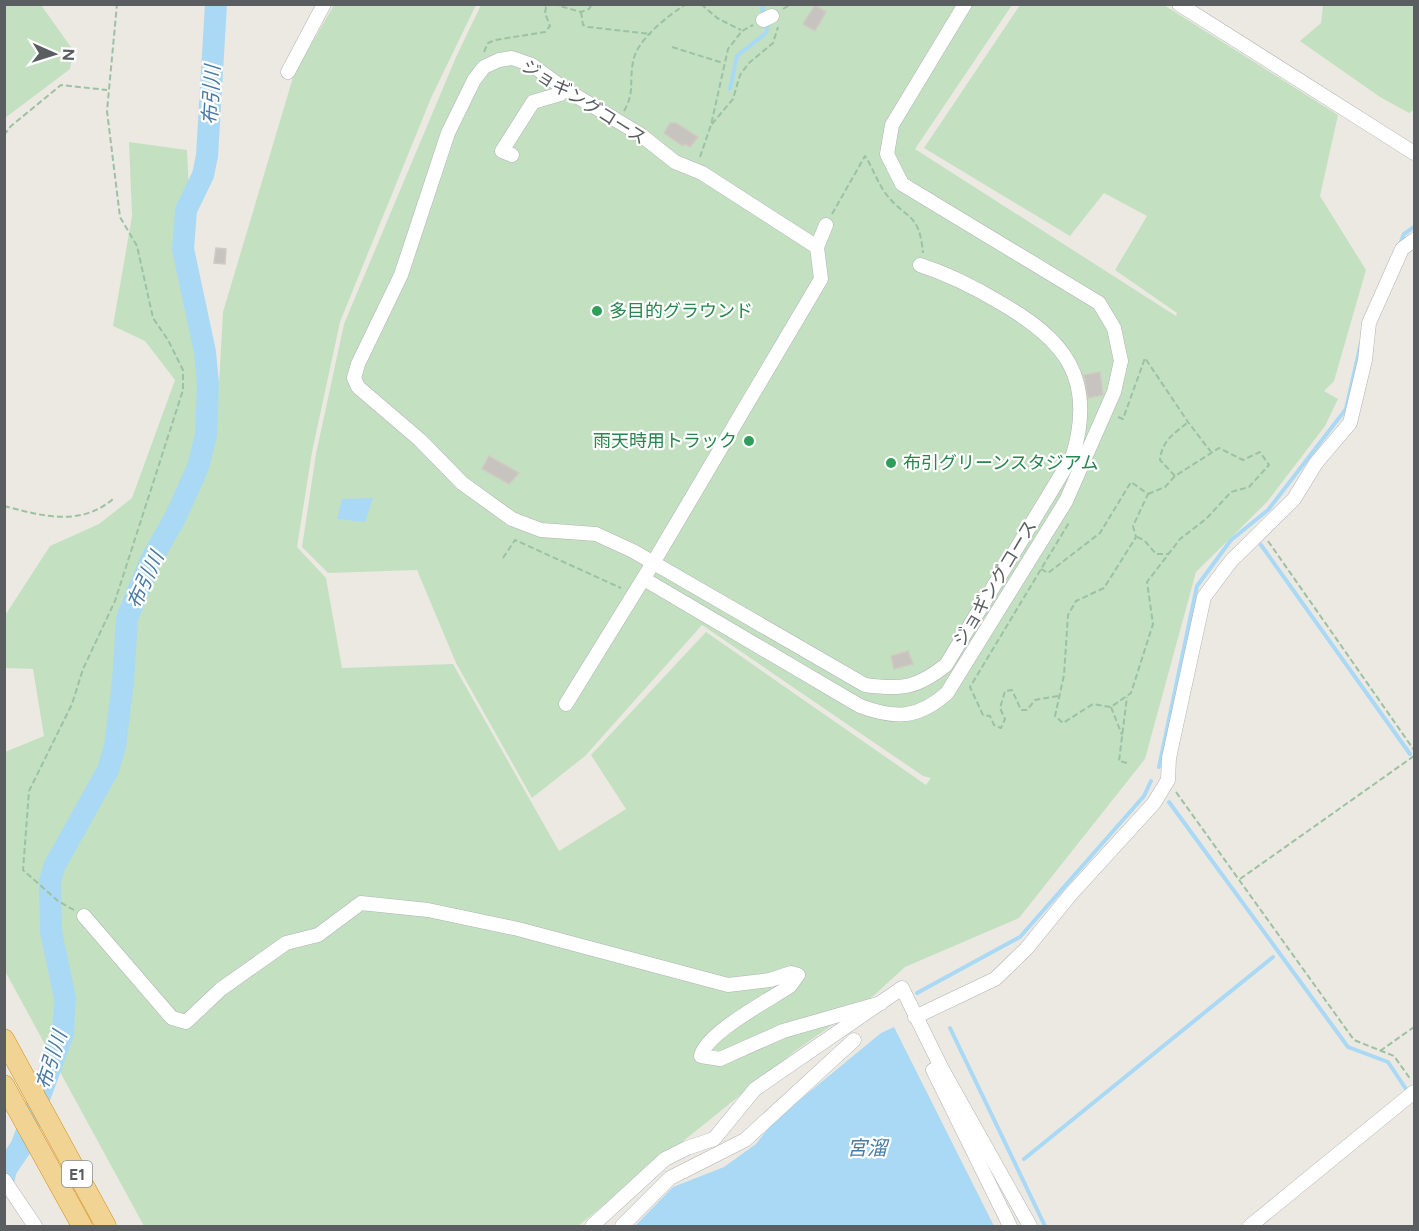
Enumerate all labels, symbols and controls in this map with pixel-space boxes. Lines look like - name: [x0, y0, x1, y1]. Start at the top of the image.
- north arrow: [24, 24, 84, 84]
- text: N: [59, 48, 78, 61]
- street label: ジョギングコース: [517, 55, 651, 149]
- water label: 布引川: [197, 62, 225, 126]
- place label: 多目的グラウンド: [609, 300, 753, 322]
- marker: 多目的グラウンド: [590, 304, 604, 318]
- place label: 雨天時用トラック: [593, 430, 737, 452]
- marker: 雨天時用トラック: [742, 434, 756, 448]
- place label: 布引グリーンスタジアム: [903, 452, 1098, 474]
- marker: 布引グリーンスタジアム: [884, 456, 898, 470]
- street label: ジョギングコース: [949, 516, 1041, 650]
- water label: 布引川: [121, 546, 169, 612]
- water label: 布引川: [30, 1026, 72, 1092]
- water label: 宮溜: [847, 1136, 890, 1160]
- road number: E1: [62, 1161, 92, 1187]

